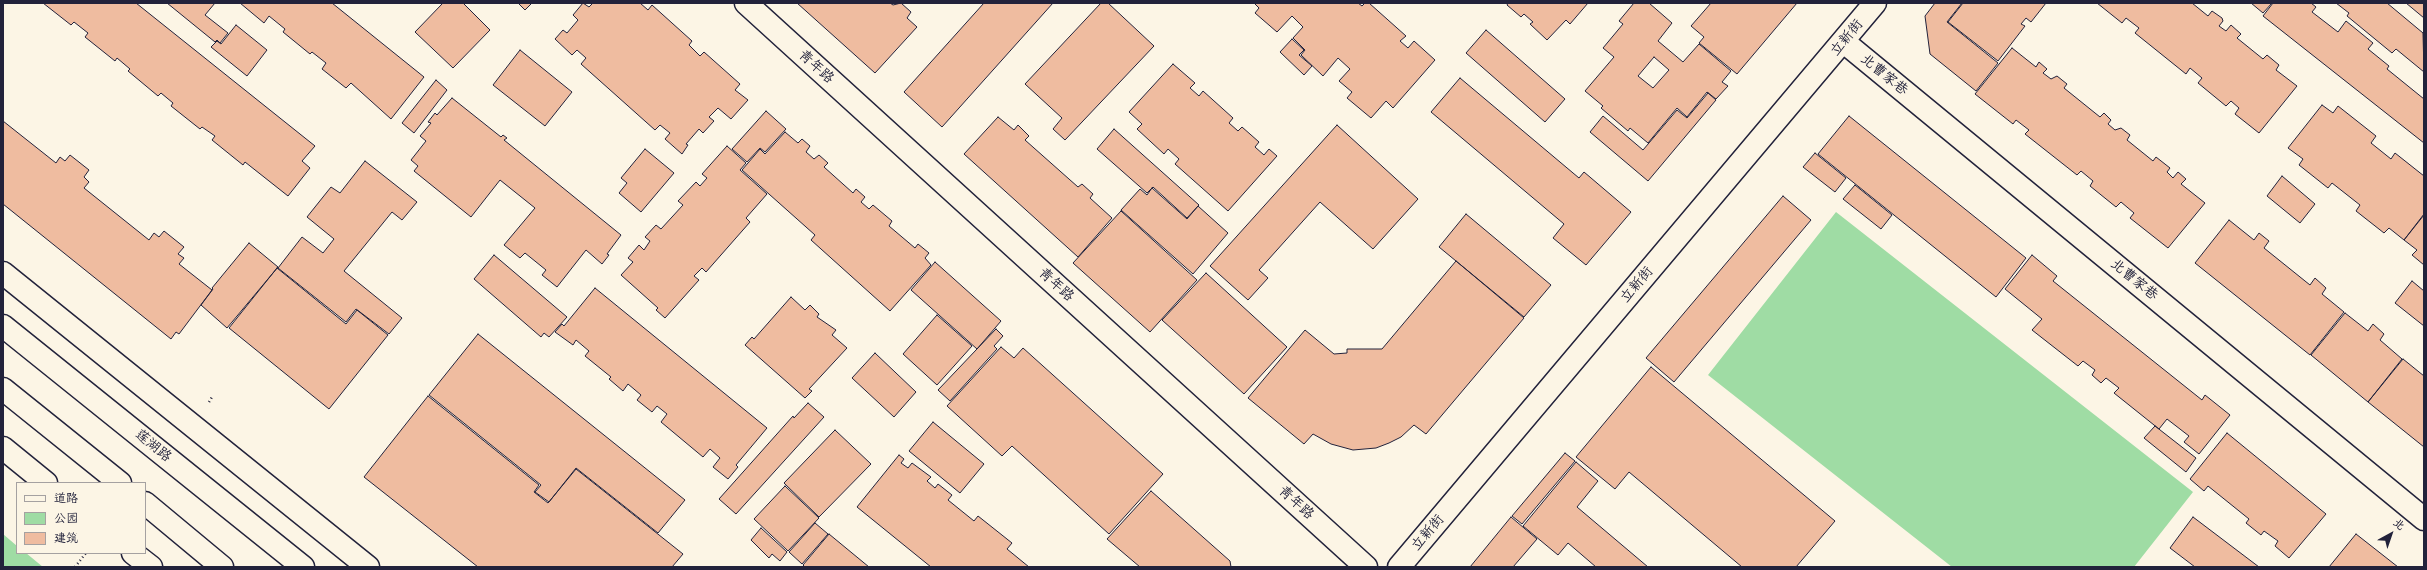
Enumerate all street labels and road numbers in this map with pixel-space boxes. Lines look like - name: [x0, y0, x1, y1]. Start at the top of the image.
- street label: 立新街: [1827, 16, 1867, 60]
- street label: 青年路: [795, 47, 837, 87]
- street label: 北曹家巷: [1857, 51, 1911, 99]
- street label: 北曹家巷: [2107, 256, 2161, 304]
- street label: 立新街: [1617, 264, 1657, 306]
- street label: 青年路: [1035, 265, 1077, 305]
- street label: 莲湖路: [131, 426, 175, 466]
- street label: 青年路: [1275, 483, 1317, 523]
- street label: 立新街: [1408, 512, 1448, 554]

